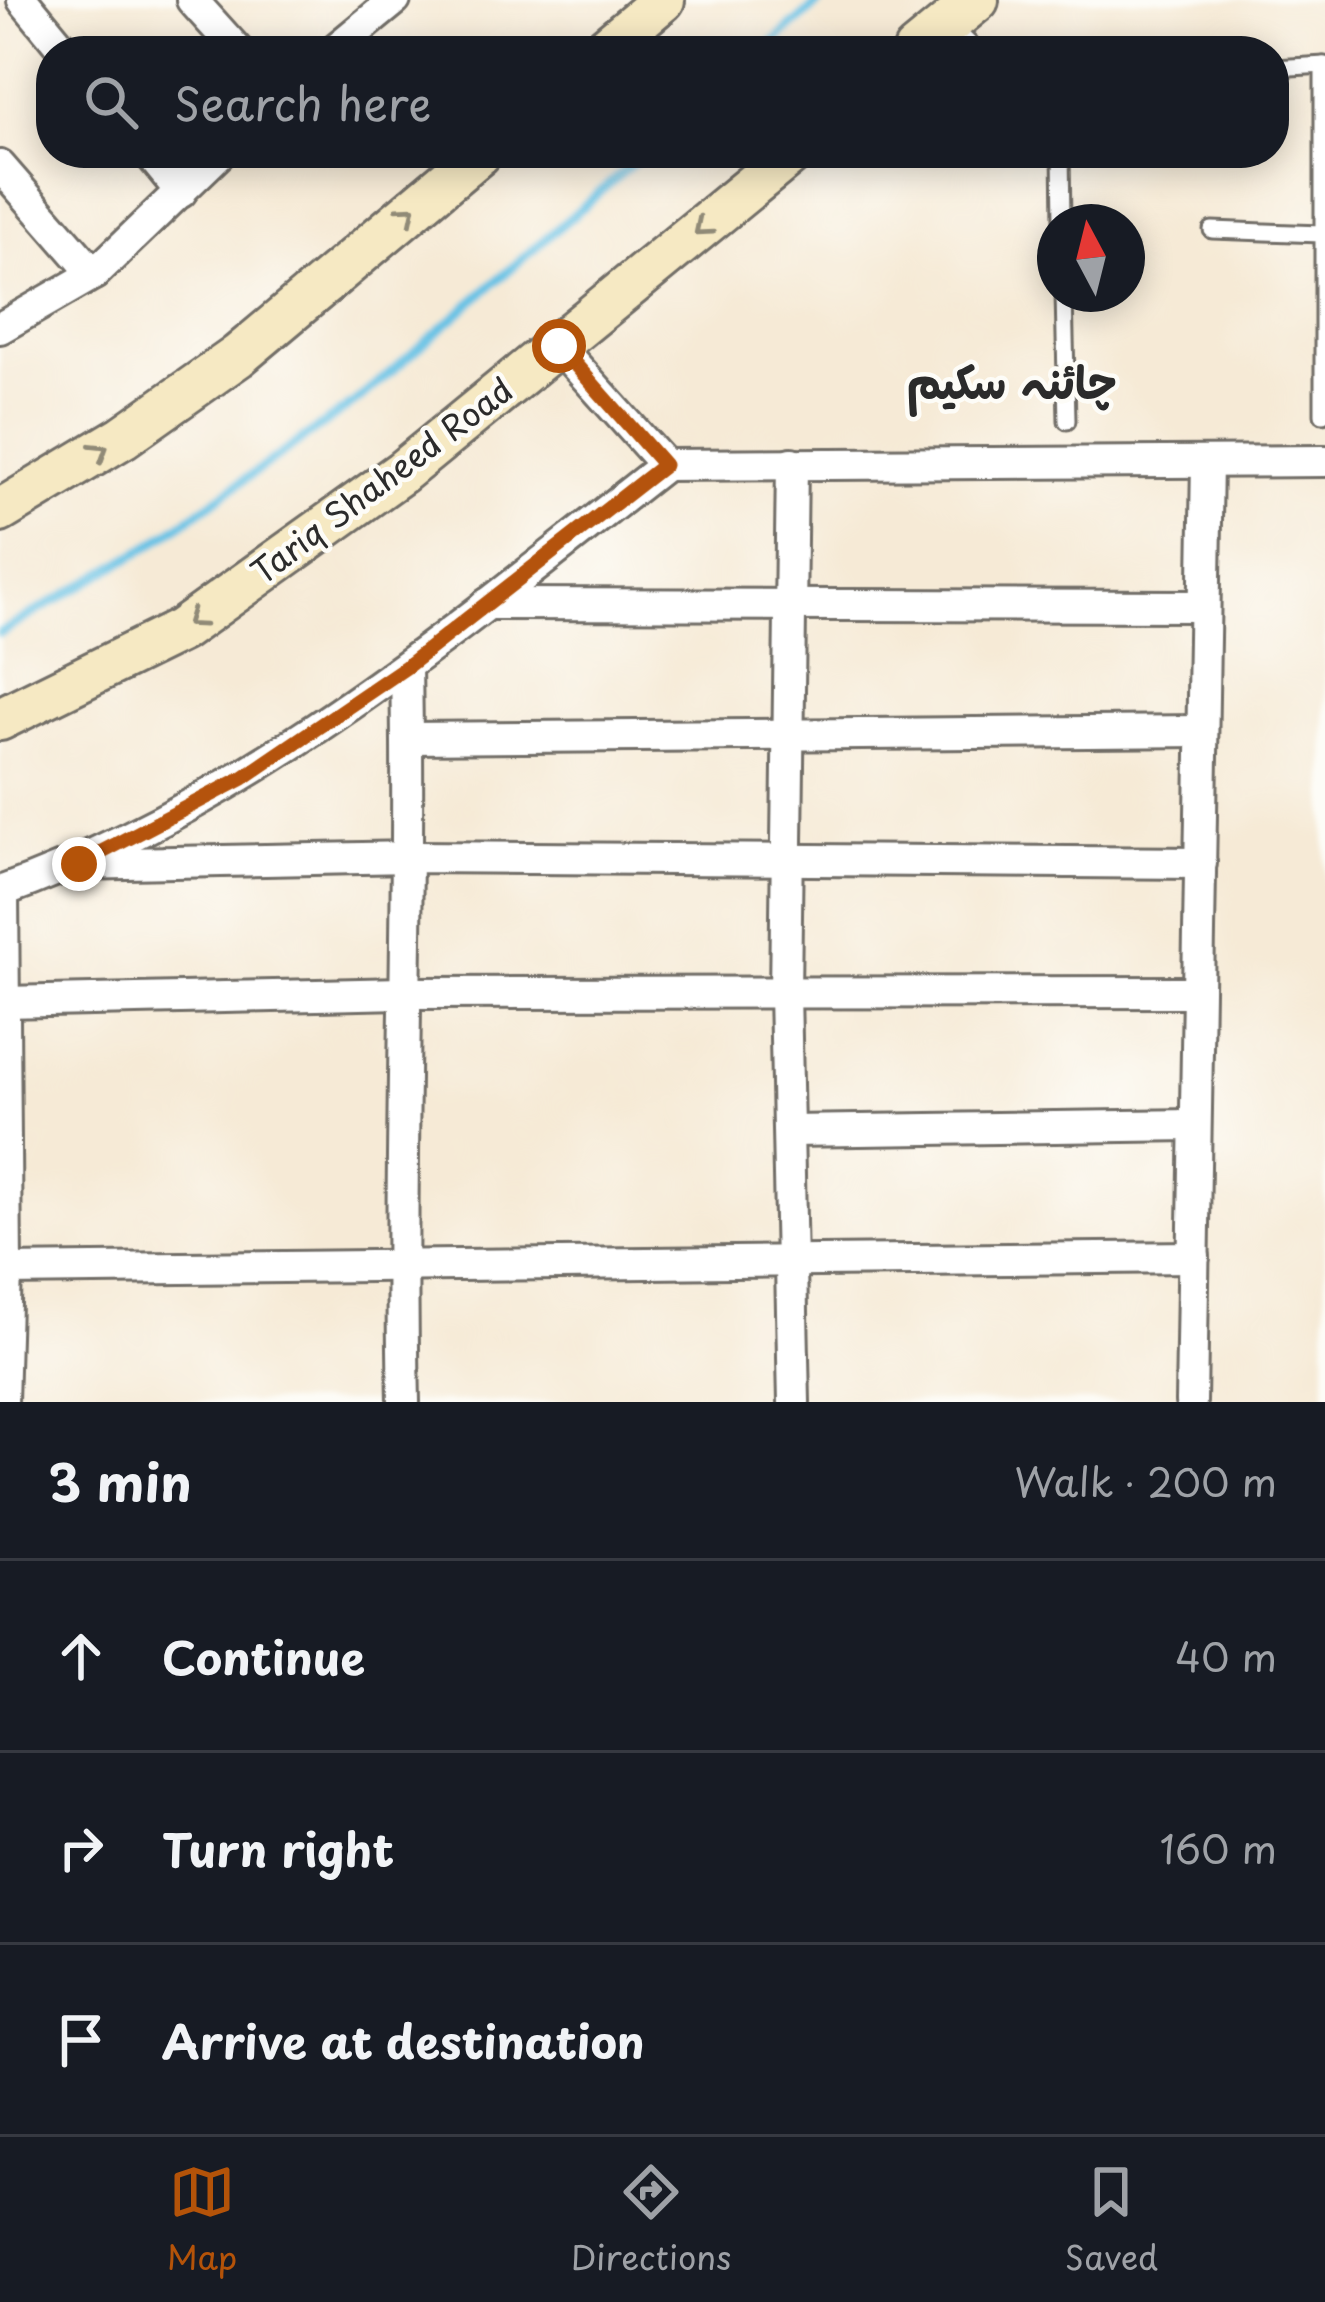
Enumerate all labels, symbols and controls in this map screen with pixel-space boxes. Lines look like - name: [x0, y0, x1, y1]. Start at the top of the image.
- search box: [36, 36, 1289, 168]
- text: Search here: [174, 68, 431, 136]
- icon: search: [78, 69, 144, 135]
- north arrow: [1037, 204, 1145, 312]
- one-way arrow: [395, 205, 417, 227]
- one-way arrow: [694, 213, 716, 235]
- route start: [532, 319, 586, 373]
- district label: چائنہ سکیم: [907, 346, 1117, 417]
- street label: Tariq Shaheed Road: [239, 364, 522, 595]
- one-way arrow: [87, 443, 109, 465]
- one-way arrow: [186, 606, 208, 628]
- route end: [52, 837, 106, 891]
- text: 3 min: [48, 1442, 192, 1519]
- text: Walk · 200 m: [1014, 1451, 1277, 1510]
- text: Continue: [162, 1622, 365, 1690]
- icon: ahead: [48, 1623, 114, 1689]
- text: 40 m: [1175, 1626, 1277, 1685]
- text: Turn right: [162, 1814, 394, 1882]
- icon: right: [48, 1815, 114, 1881]
- text: 160 m: [1160, 1818, 1277, 1877]
- text: Arrive at destination: [162, 2006, 645, 2074]
- icon: arrive: [48, 2007, 114, 2073]
- tab: Map: [167, 2159, 237, 2281]
- tab: Directions: [571, 2159, 731, 2281]
- tab: Saved: [1065, 2159, 1158, 2281]

